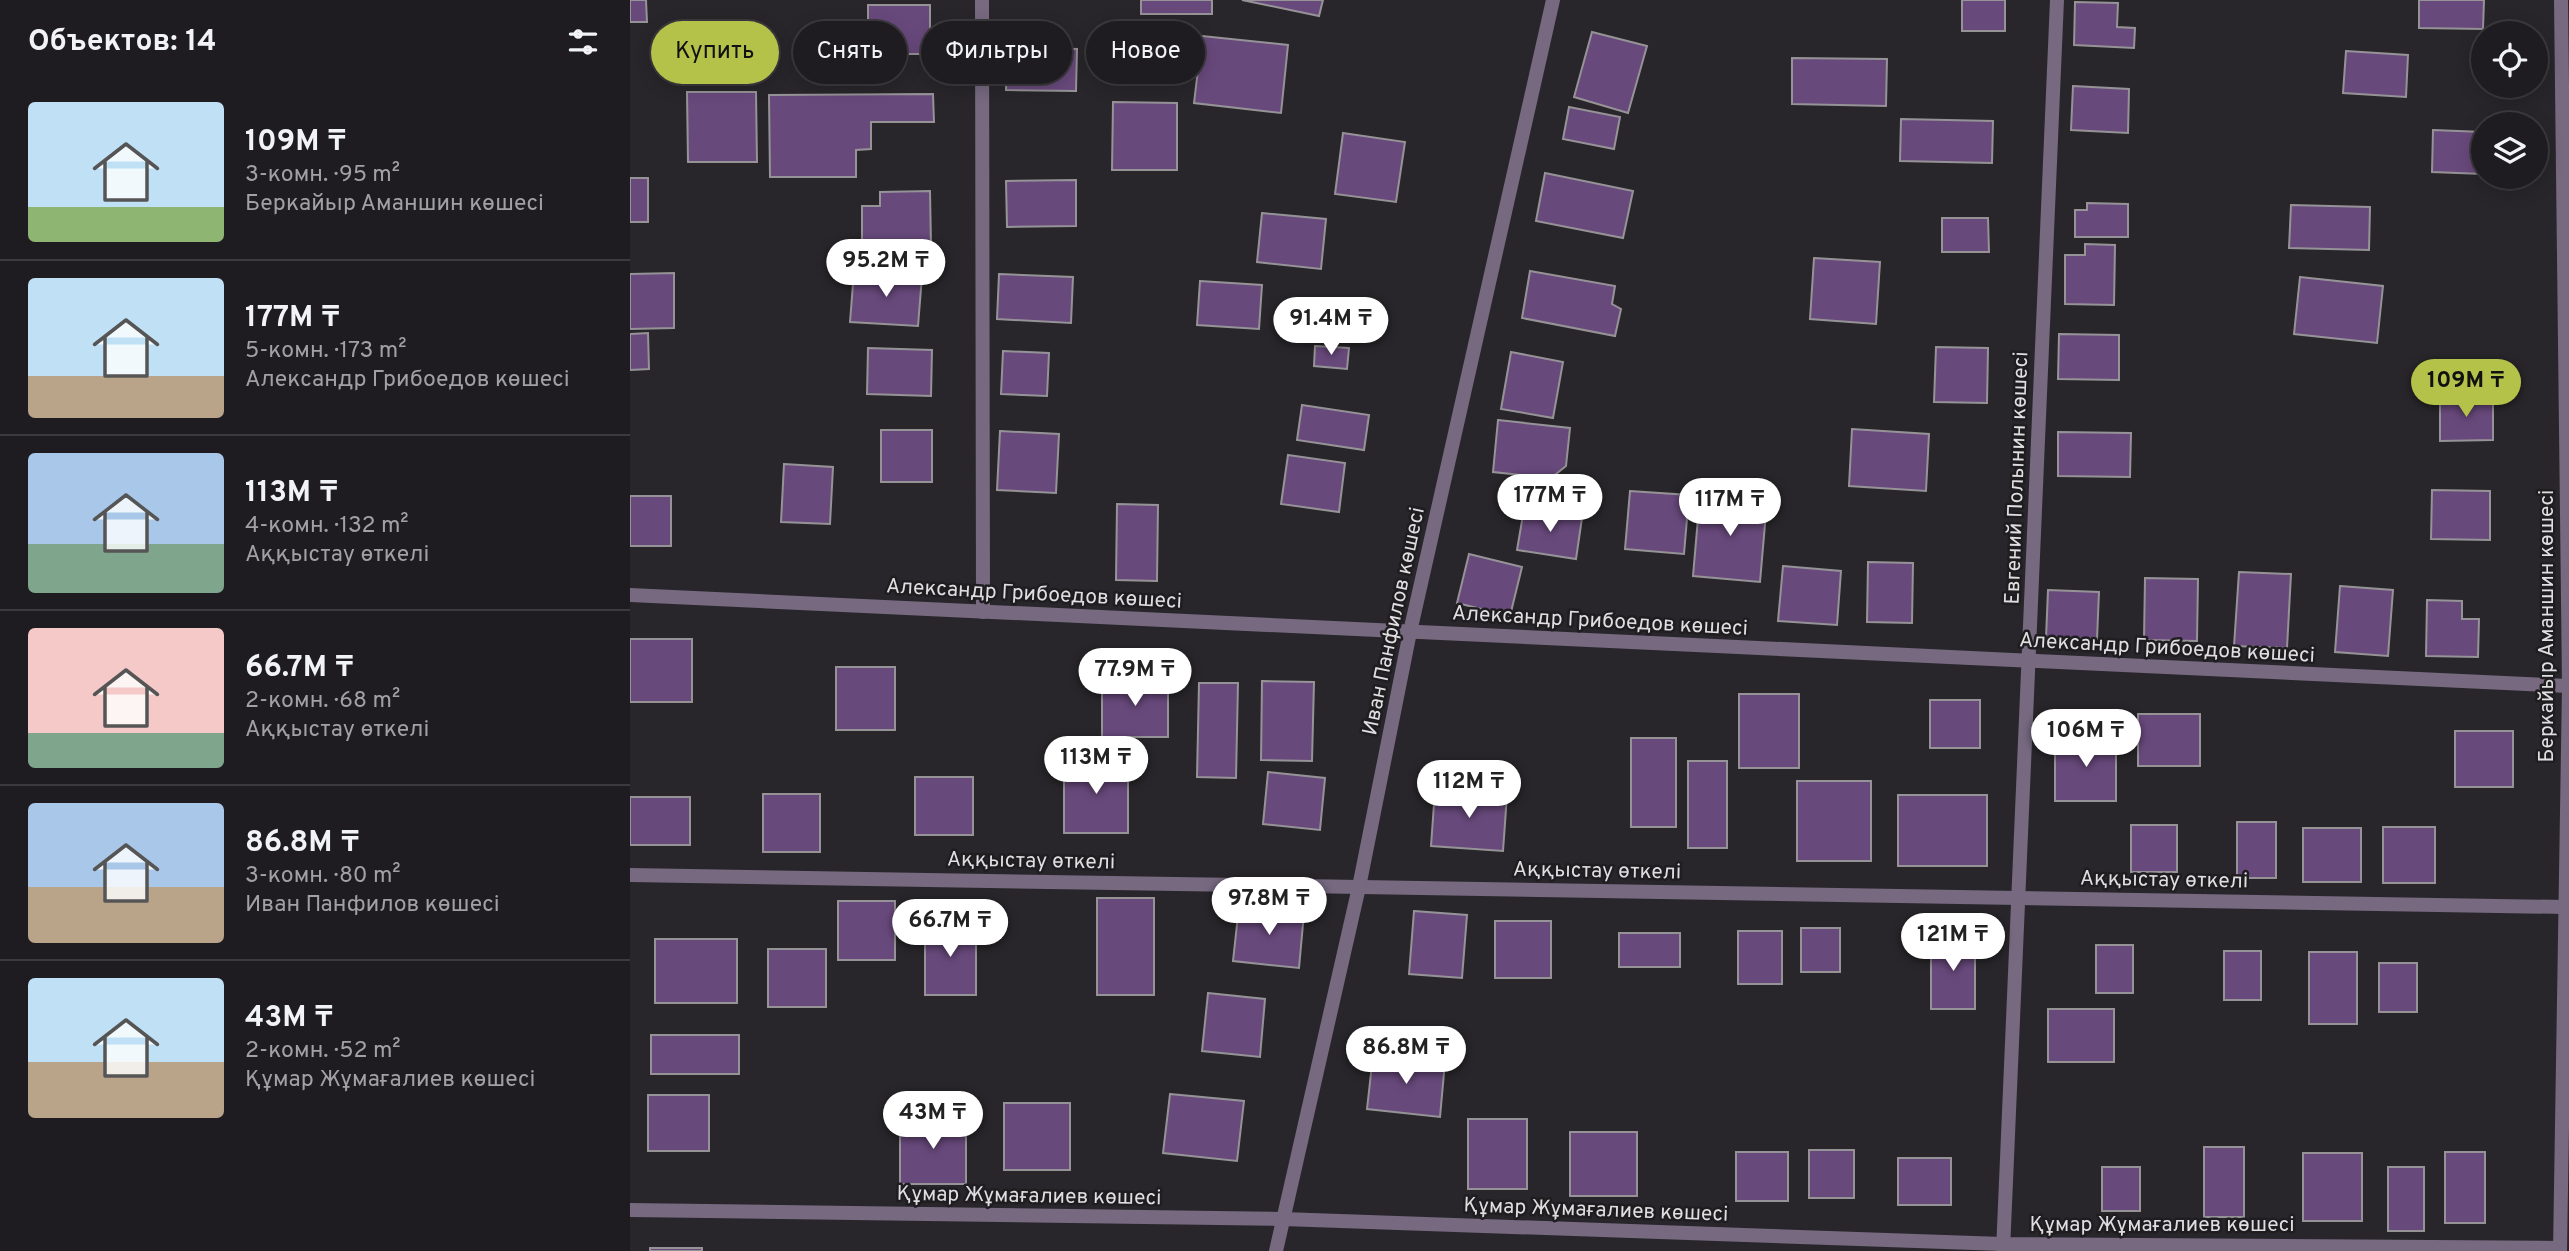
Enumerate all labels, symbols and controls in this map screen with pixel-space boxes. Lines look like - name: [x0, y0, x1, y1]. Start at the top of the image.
- chip: Купить: [651, 21, 779, 84]
- chip: Снять: [793, 21, 907, 84]
- chip: Фильтры: [921, 21, 1072, 84]
- chip: Новое: [1086, 21, 1205, 84]
- map controls: [2471, 21, 2548, 189]
- button: locate: [2471, 21, 2548, 98]
- icon: filters: [564, 23, 602, 61]
- text: Объектов: 14: [28, 24, 216, 61]
- button: layers: [2471, 112, 2548, 189]
- text: 109M ₸: [245, 124, 347, 161]
- icon: home: [84, 130, 168, 214]
- text: 3-комн. · 95 m²: [245, 161, 400, 190]
- text: Беркайыр Аманшин көшесі: [245, 190, 544, 219]
- pin: 95.2M ₸: [821, 240, 951, 299]
- text: 95.2M ₸: [842, 247, 930, 276]
- pin: 91.4M ₸: [1266, 298, 1396, 357]
- text: 177M ₸: [245, 300, 341, 337]
- text: 91.4M ₸: [1289, 305, 1373, 334]
- icon: home: [84, 306, 168, 390]
- text: 5-комн. · 173 m²: [245, 337, 407, 366]
- street label: Евгений Полынин көшесі: [2000, 351, 2035, 605]
- pin: 109M ₸: [2409, 360, 2523, 419]
- text: Александр Грибоедов көшесі: [245, 366, 570, 395]
- text: 109M ₸: [2427, 367, 2505, 396]
- text: 113M ₸: [245, 475, 338, 512]
- pin: 177M ₸: [1493, 475, 1607, 534]
- pin: 117M ₸: [1673, 478, 1787, 538]
- icon: home: [84, 481, 168, 565]
- text: 177M ₸: [1513, 482, 1587, 511]
- text: 117M ₸: [1695, 486, 1765, 515]
- street label: Беркайыр Аманшин көшесі: [2534, 490, 2561, 762]
- street label: Иван Панфилов көшесі: [1357, 505, 1432, 738]
- text: 4-комн. · 132 m²: [245, 512, 409, 541]
- text: Аққыстау өткелі: [245, 541, 429, 570]
- street label: Александр Грибоедов көшесі: [885, 573, 1183, 616]
- street label: Александр Грибоедов көшесі: [1451, 600, 1749, 643]
- street label: Александр Грибоедов көшесі: [2018, 627, 2316, 670]
- pin: 77.9M ₸: [1070, 648, 1200, 708]
- text: 66.7M ₸: [245, 650, 354, 687]
- icon: home: [84, 656, 168, 740]
- text: 77.9M ₸: [1095, 656, 1175, 685]
- text: 2-комн. · 68 m²: [245, 687, 400, 716]
- pin: 106M ₸: [2029, 710, 2143, 769]
- text: Аққыстау өткелі: [245, 716, 429, 745]
- text: 106M ₸: [2047, 717, 2125, 746]
- pin: 113M ₸: [1039, 736, 1153, 796]
- text: 113M ₸: [1060, 744, 1132, 773]
- pin: 112M ₸: [1412, 760, 1526, 820]
- text: 112M ₸: [1433, 768, 1505, 797]
- text: 86.8M ₸: [245, 825, 360, 862]
- icon: home: [84, 831, 168, 915]
- street label: Аққыстау өткелі: [947, 847, 1115, 876]
- street label: Аққыстау өткелі: [1513, 857, 1681, 886]
- text: 3-комн. · 80 m²: [245, 862, 401, 891]
- street label: Аққыстау өткелі: [2080, 866, 2248, 895]
- pin: 97.8M ₸: [1204, 878, 1334, 937]
- text: 97.8M ₸: [1228, 885, 1310, 914]
- text: Иван Панфилов көшесі: [245, 891, 500, 920]
- pin: 66.7M ₸: [885, 900, 1015, 959]
- text: 66.7M ₸: [908, 907, 992, 936]
- pin: 121M ₸: [1896, 914, 2010, 973]
- text: 121M ₸: [1917, 921, 1989, 950]
- text: 43M ₸: [245, 1000, 334, 1037]
- icon: home: [84, 1006, 168, 1090]
- pin: 86.8M ₸: [1341, 1026, 1471, 1086]
- text: 86.8M ₸: [1362, 1034, 1450, 1063]
- text: 2-комн. · 52 m²: [245, 1037, 401, 1066]
- text: Құмар Жұмағалиев көшесі: [245, 1066, 535, 1095]
- pin: 43M ₸: [884, 1092, 982, 1151]
- text: 43M ₸: [899, 1099, 967, 1128]
- street label: Құмар Жұмағалиев көшесі: [896, 1181, 1162, 1212]
- street label: Құмар Жұмағалиев көшесі: [1463, 1192, 1729, 1229]
- street label: Құмар Жұмағалиев көшесі: [2030, 1212, 2295, 1239]

